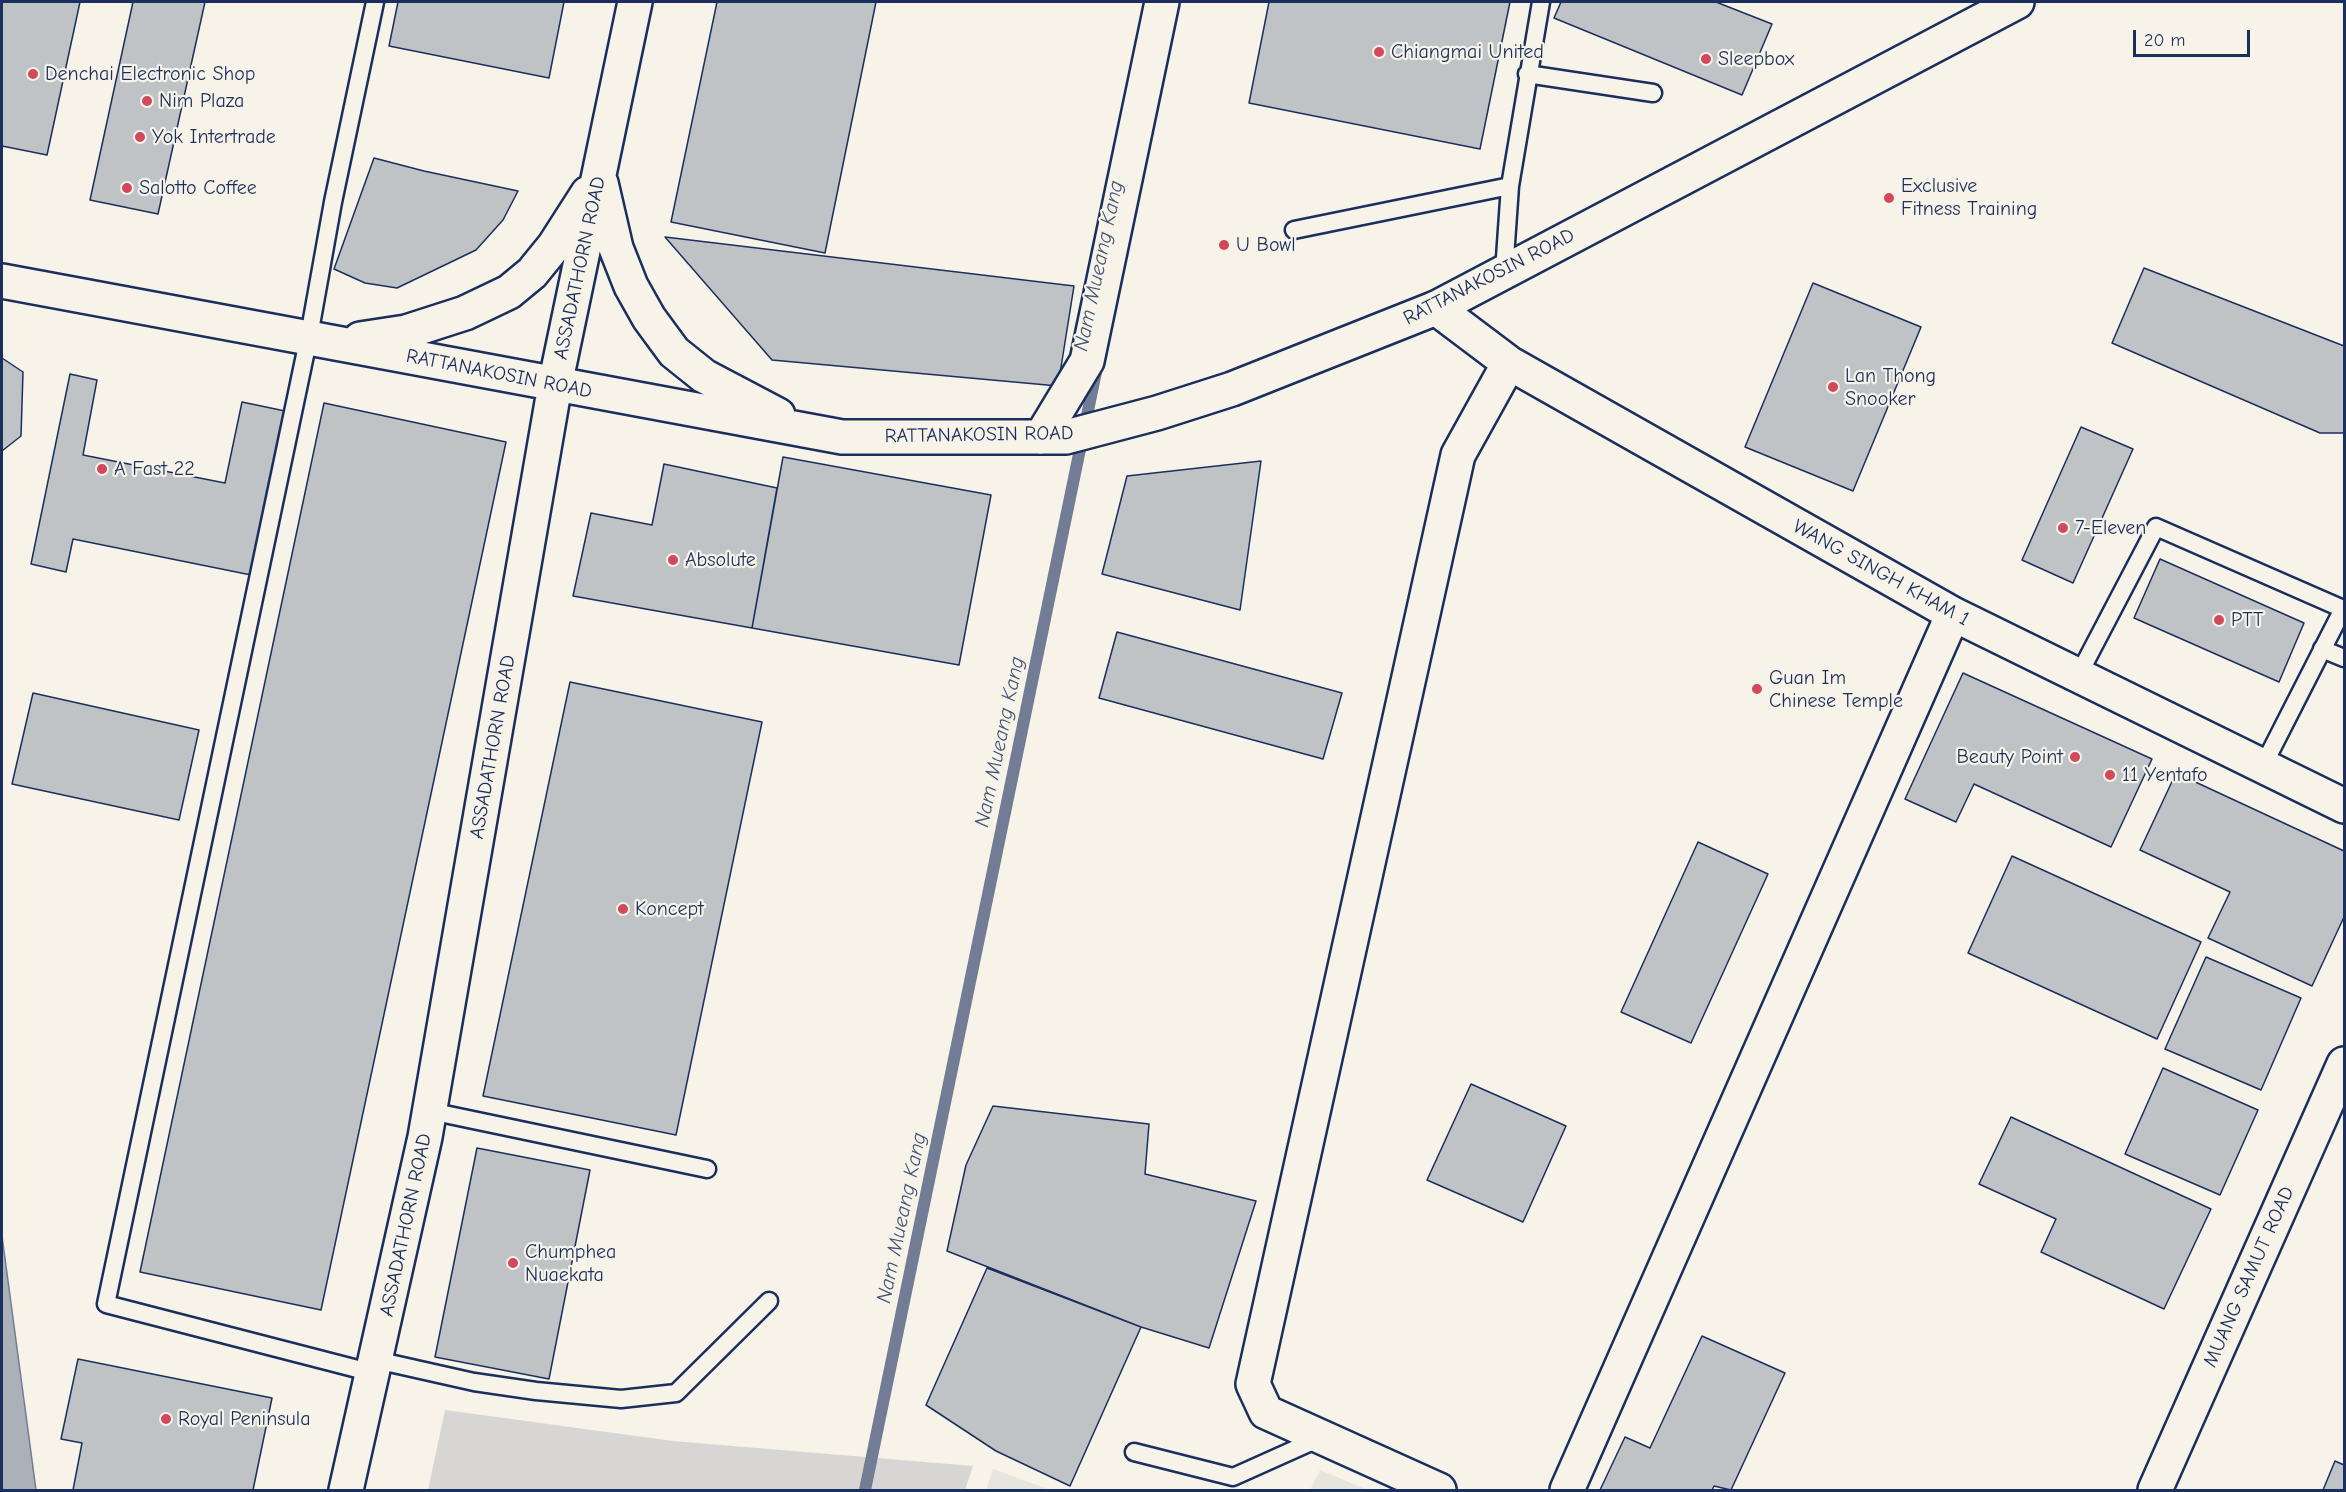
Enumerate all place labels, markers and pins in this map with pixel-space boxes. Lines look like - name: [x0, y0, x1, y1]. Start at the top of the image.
- place label: Chiangmai United: [1391, 40, 1544, 64]
- marker: Chiangmai United: [1372, 45, 1386, 59]
- place label: Sleepbox: [1718, 47, 1794, 71]
- marker: Sleepbox: [1699, 52, 1713, 66]
- place label: Denchai Electronic Shop: [45, 62, 255, 86]
- marker: Denchai Electronic Shop: [26, 67, 40, 81]
- place label: Nim Plaza: [159, 89, 244, 113]
- marker: Nim Plaza: [140, 94, 154, 108]
- place label: Yok Intertrade: [152, 125, 276, 149]
- marker: Yok Intertrade: [133, 130, 147, 144]
- place label: Exclusive Fitness Training: [1901, 174, 2037, 221]
- place label: Salotto Coffee: [139, 176, 257, 200]
- marker: Salotto Coffee: [120, 181, 134, 195]
- marker: Exclusive Fitness Training: [1882, 191, 1896, 205]
- place label: U Bowl: [1236, 233, 1296, 257]
- marker: U Bowl: [1217, 238, 1231, 252]
- place label: Lan Thong Snooker: [1845, 364, 1936, 411]
- marker: Lan Thong Snooker: [1826, 380, 1840, 394]
- place label: A Fast 22: [114, 457, 195, 481]
- marker: A Fast 22: [95, 462, 109, 476]
- place label: 7-Eleven: [2075, 516, 2146, 540]
- marker: 7-Eleven: [2056, 521, 2070, 535]
- place label: Absolute: [685, 548, 756, 572]
- marker: Absolute: [666, 553, 680, 567]
- place label: PTT: [2231, 608, 2263, 632]
- marker: PTT: [2212, 613, 2226, 627]
- place label: Guan Im Chinese Temple: [1769, 666, 1903, 713]
- marker: Guan Im Chinese Temple: [1750, 682, 1764, 696]
- place label: Beauty Point: [1956, 745, 2063, 769]
- marker: Beauty Point: [2068, 750, 2082, 764]
- place label: 11 Yentafo: [2122, 763, 2208, 787]
- marker: 11 Yentafo: [2103, 768, 2117, 782]
- place label: Koncept: [635, 897, 704, 921]
- marker: Koncept: [616, 902, 630, 916]
- place label: Chumphea Nuaekata: [525, 1240, 616, 1287]
- marker: Chumphea Nuaekata: [506, 1256, 520, 1270]
- place label: Royal Peninsula: [178, 1407, 310, 1431]
- marker: Royal Peninsula: [159, 1412, 173, 1426]

